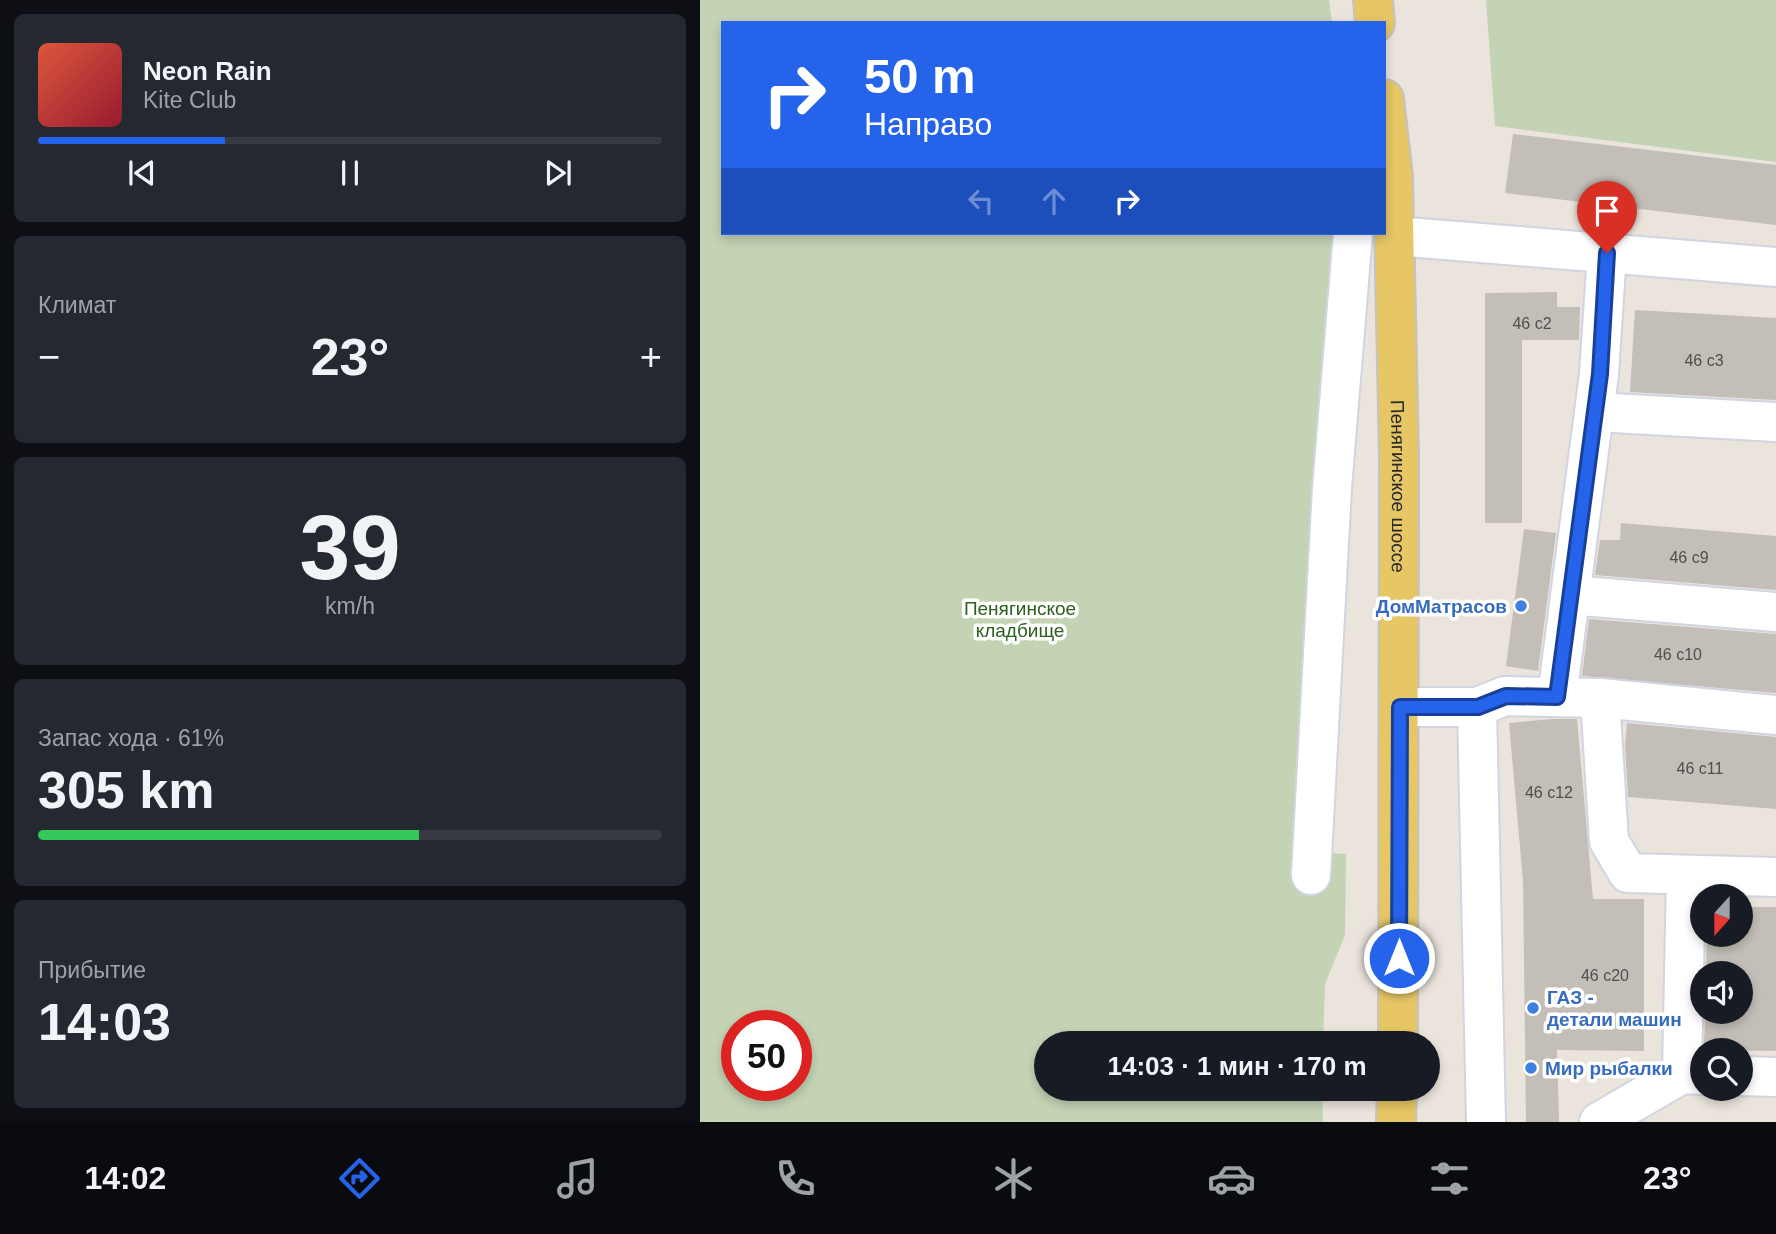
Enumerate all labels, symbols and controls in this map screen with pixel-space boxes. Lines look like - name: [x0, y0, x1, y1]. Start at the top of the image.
- icon: right: [749, 49, 840, 140]
- text: 50 m: [864, 49, 976, 103]
- text: Neon Rain: [143, 56, 272, 86]
- text: Kite Club: [143, 87, 236, 113]
- text: Направо: [864, 106, 992, 142]
- icon: previous: [123, 154, 161, 192]
- icon: pause: [331, 154, 369, 192]
- icon: next: [539, 154, 577, 192]
- pin: [1577, 181, 1637, 253]
- icon: left: [962, 182, 1000, 220]
- icon: ahead: [1035, 182, 1073, 220]
- icon: right: [1108, 182, 1146, 220]
- icon: arrive: [1588, 192, 1626, 230]
- text: Климат: [38, 292, 116, 318]
- house number: 46 с2: [1512, 315, 1552, 332]
- text: 23°: [311, 328, 389, 386]
- text: −: [38, 336, 60, 378]
- text: +: [640, 336, 662, 378]
- house number: 46 с3: [1684, 352, 1724, 369]
- street label: Пенягинское шоссе: [1387, 400, 1409, 573]
- text: 39: [299, 497, 401, 598]
- house number: 46 с9: [1669, 549, 1709, 566]
- text: km/h: [325, 593, 375, 619]
- place label: ДомМатрасов: [1376, 596, 1507, 617]
- park label: Пенягинское кладбище: [964, 598, 1076, 641]
- marker: ДомМатрасов: [1513, 598, 1529, 614]
- house number: 46 с10: [1654, 646, 1702, 663]
- text: Запас хода · 61%: [38, 725, 224, 751]
- house number: 46 с11: [1677, 760, 1724, 777]
- text: 305 km: [38, 761, 214, 819]
- house number: 46 с12: [1525, 784, 1573, 801]
- north arrow: [1690, 884, 1754, 947]
- map controls: [1690, 884, 1753, 1101]
- position arrow: [1362, 921, 1436, 995]
- text: Прибытие: [38, 957, 146, 983]
- button: sound: [1690, 961, 1753, 1024]
- house number: 46 с20: [1581, 967, 1629, 984]
- place label: ГАЗ - детали машин: [1547, 987, 1682, 1030]
- text: 14:03: [38, 993, 171, 1051]
- marker: ГАЗ - детали машин: [1525, 1000, 1541, 1016]
- speed limit sign: 50: [721, 1010, 812, 1101]
- button: search: [1690, 1038, 1753, 1101]
- text: 14:03 · 1 мин · 170 m: [1107, 1051, 1367, 1081]
- place label: Мир рыбалки: [1545, 1058, 1673, 1079]
- marker: Мир рыбалки: [1523, 1060, 1539, 1076]
- icon: directions: [335, 1154, 384, 1203]
- icon: music: [553, 1154, 602, 1203]
- icon: phone: [771, 1154, 820, 1203]
- icon: climate: [989, 1154, 1038, 1203]
- icon: car: [1207, 1154, 1256, 1203]
- icon: filters: [1425, 1154, 1474, 1203]
- text: 14:02: [84, 1160, 166, 1196]
- text: 23°: [1643, 1160, 1692, 1196]

